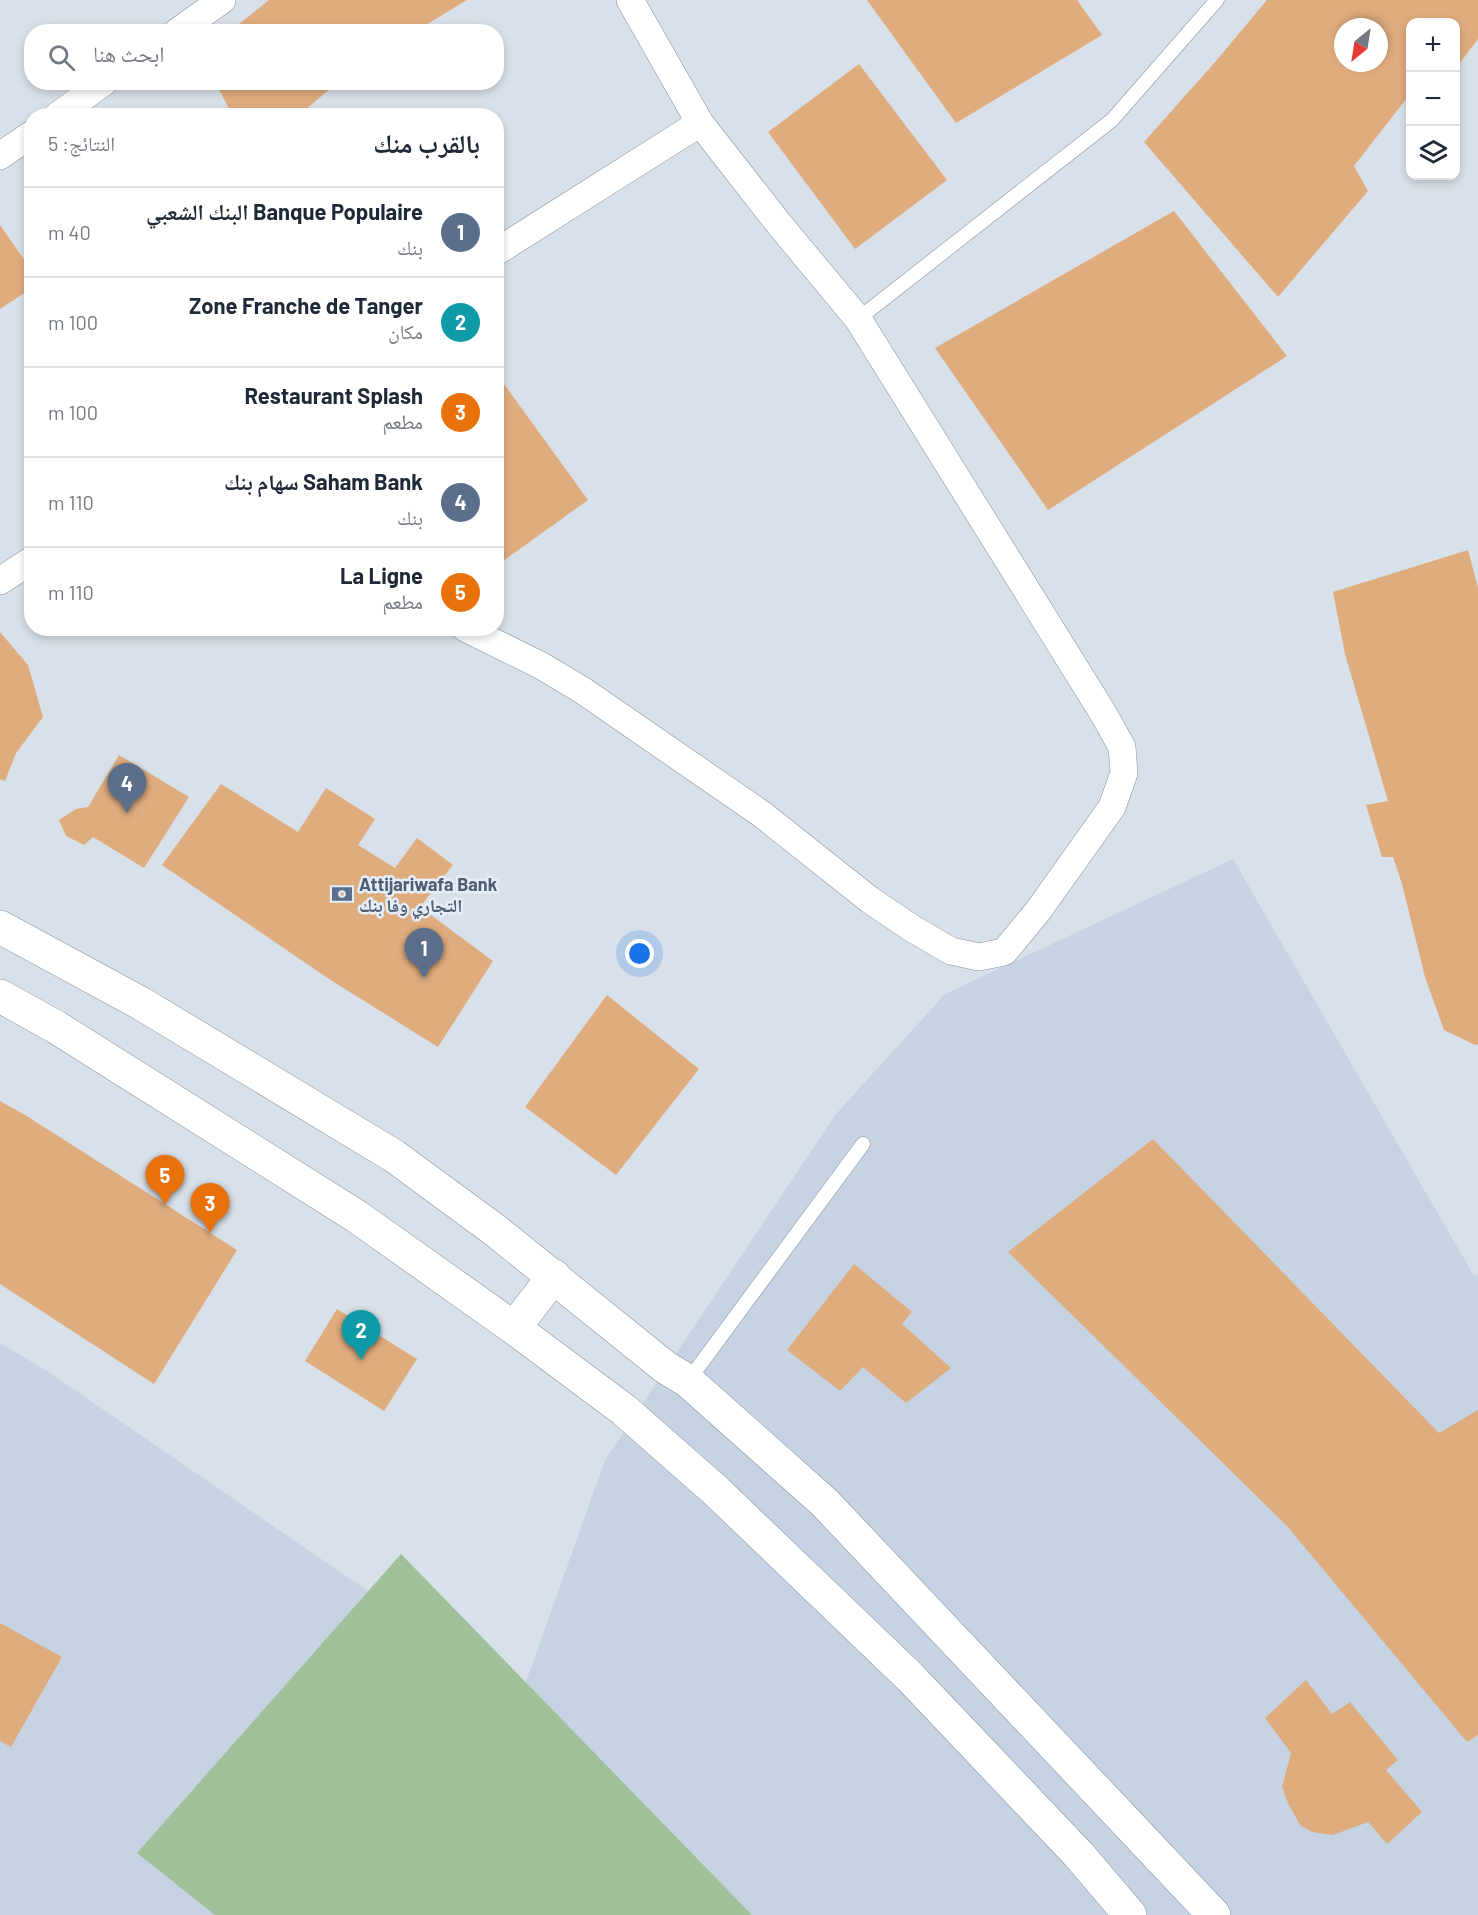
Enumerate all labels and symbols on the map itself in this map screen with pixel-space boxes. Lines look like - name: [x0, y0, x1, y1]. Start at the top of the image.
- north arrow: [1334, 18, 1388, 72]
- pin: 4: [108, 764, 146, 813]
- place label: Attijariwafa Bank التجاري وفا بنك: [359, 873, 498, 920]
- bank icon: Attijariwafa Bank التجاري وفا بنك: [330, 882, 354, 906]
- pin: 1: [404, 928, 444, 978]
- your location: [625, 939, 654, 968]
- pin: 5: [146, 1156, 184, 1205]
- pin: 3: [190, 1184, 230, 1233]
- pin: 2: [342, 1310, 380, 1360]

